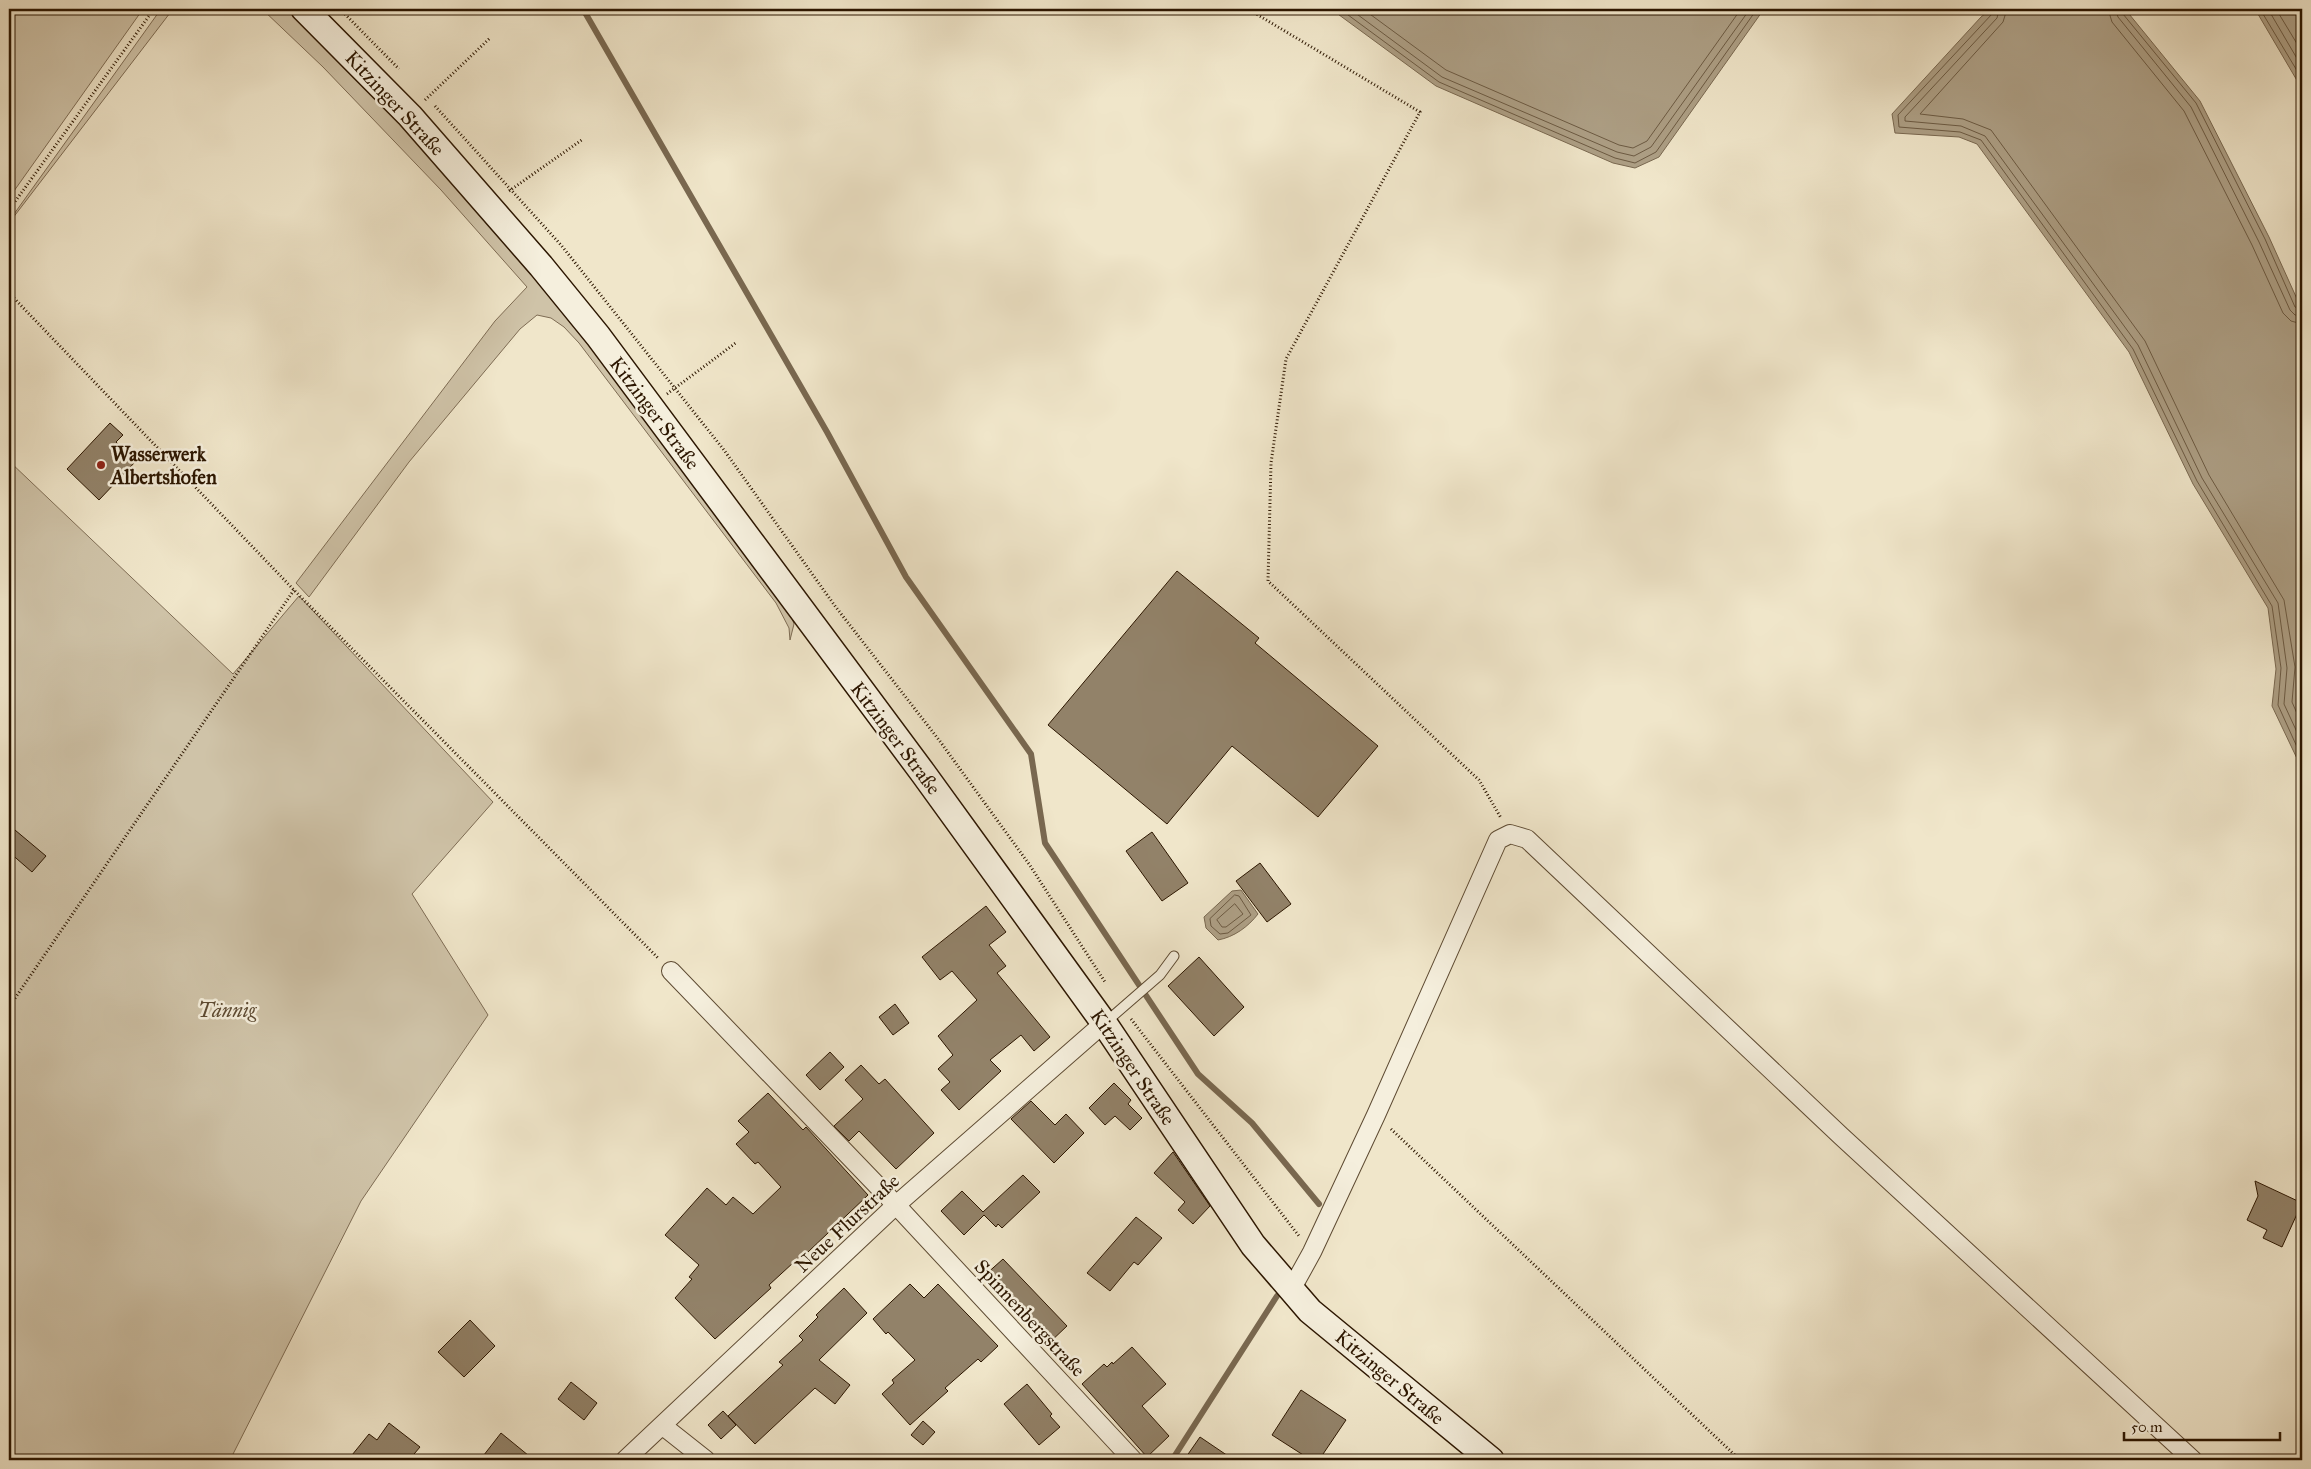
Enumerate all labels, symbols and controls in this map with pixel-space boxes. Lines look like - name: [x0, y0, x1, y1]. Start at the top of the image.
- street label: Kitzinger Straße: [339, 45, 450, 161]
- street label: Kitzinger Straße: [604, 352, 705, 475]
- place label: Wasserwerk Albertshofen: [109, 442, 217, 489]
- marker: Wasserwerk Albertshofen: [95, 459, 107, 471]
- street label: Kitzinger Straße: [845, 677, 946, 800]
- park label: Tännig: [198, 998, 258, 1022]
- street label: Kitzinger Straße: [1084, 1004, 1181, 1130]
- street label: Neue Flurstraße: [790, 1169, 904, 1277]
- street label: Spinnenbergstraße: [969, 1254, 1090, 1382]
- street label: Kitzinger Straße: [1330, 1324, 1449, 1430]
- scale bar: [2124, 1409, 2280, 1441]
- text: 50 m: [2131, 1418, 2163, 1436]

